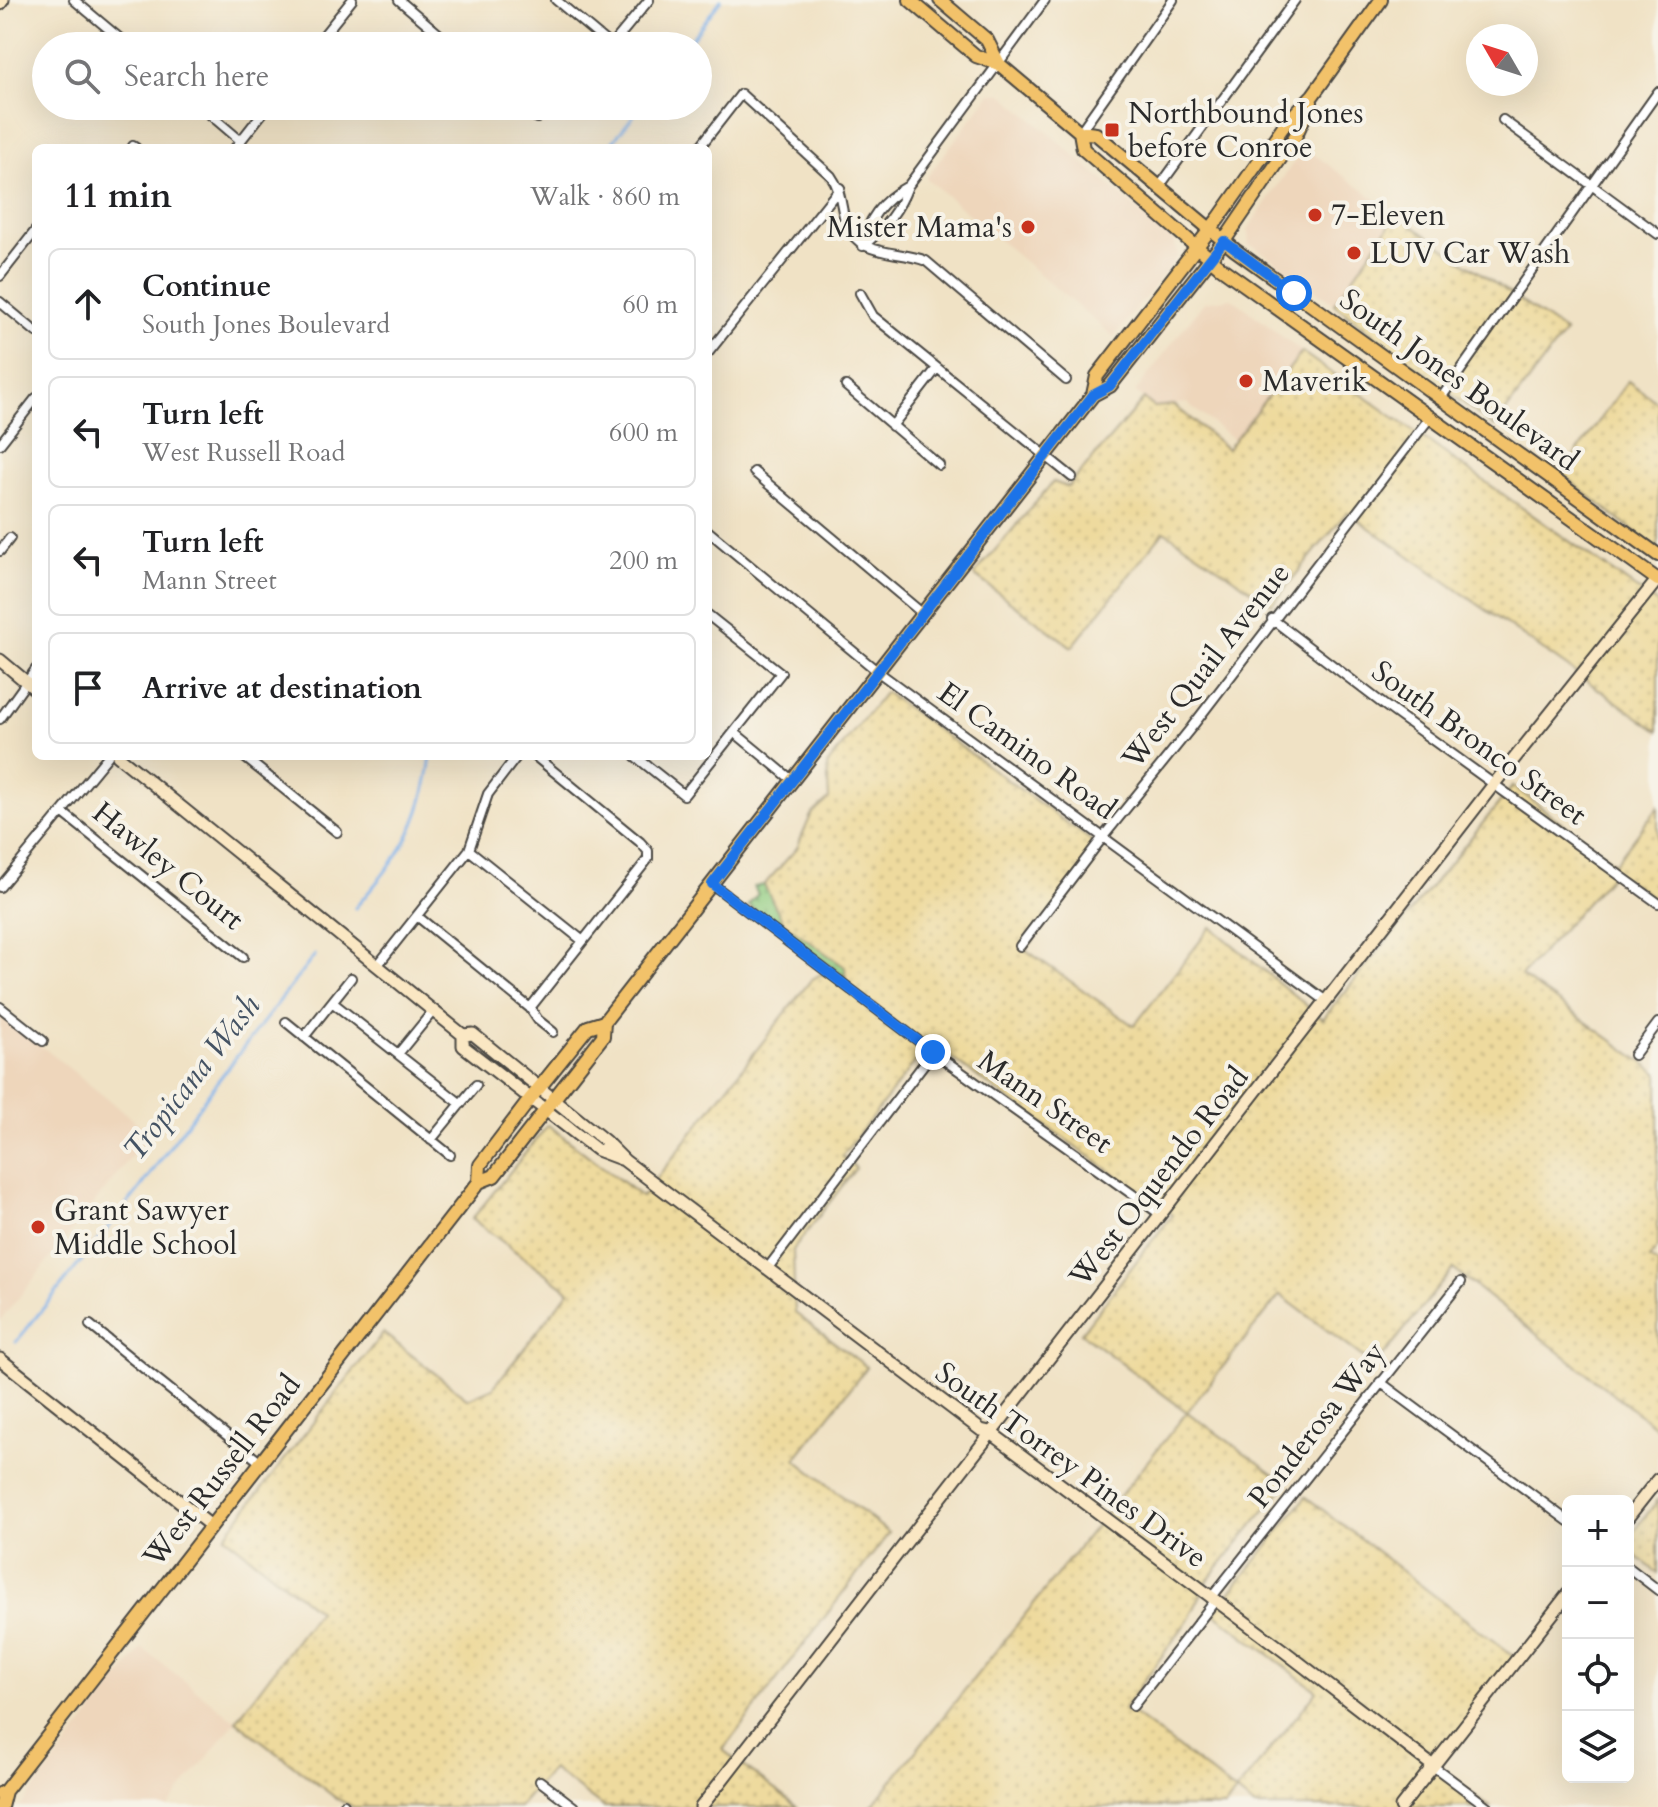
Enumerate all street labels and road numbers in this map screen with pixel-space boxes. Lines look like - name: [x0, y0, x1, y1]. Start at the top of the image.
- street label: South Jones Boulevard: [1331, 279, 1587, 481]
- street label: West Quail Avenue: [1112, 554, 1299, 778]
- street label: South Bronco Street: [1363, 651, 1595, 835]
- street label: El Camino Road: [930, 672, 1124, 830]
- street label: Hawley Court: [84, 792, 253, 940]
- street label: Mann Street: [970, 1041, 1121, 1164]
- street label: West Oquendo Road: [1059, 1058, 1258, 1297]
- street label: Ponderosa Way: [1239, 1333, 1395, 1517]
- street label: South Torrey Pines Drive: [927, 1352, 1215, 1578]
- street label: West Russell Road: [133, 1366, 310, 1577]

